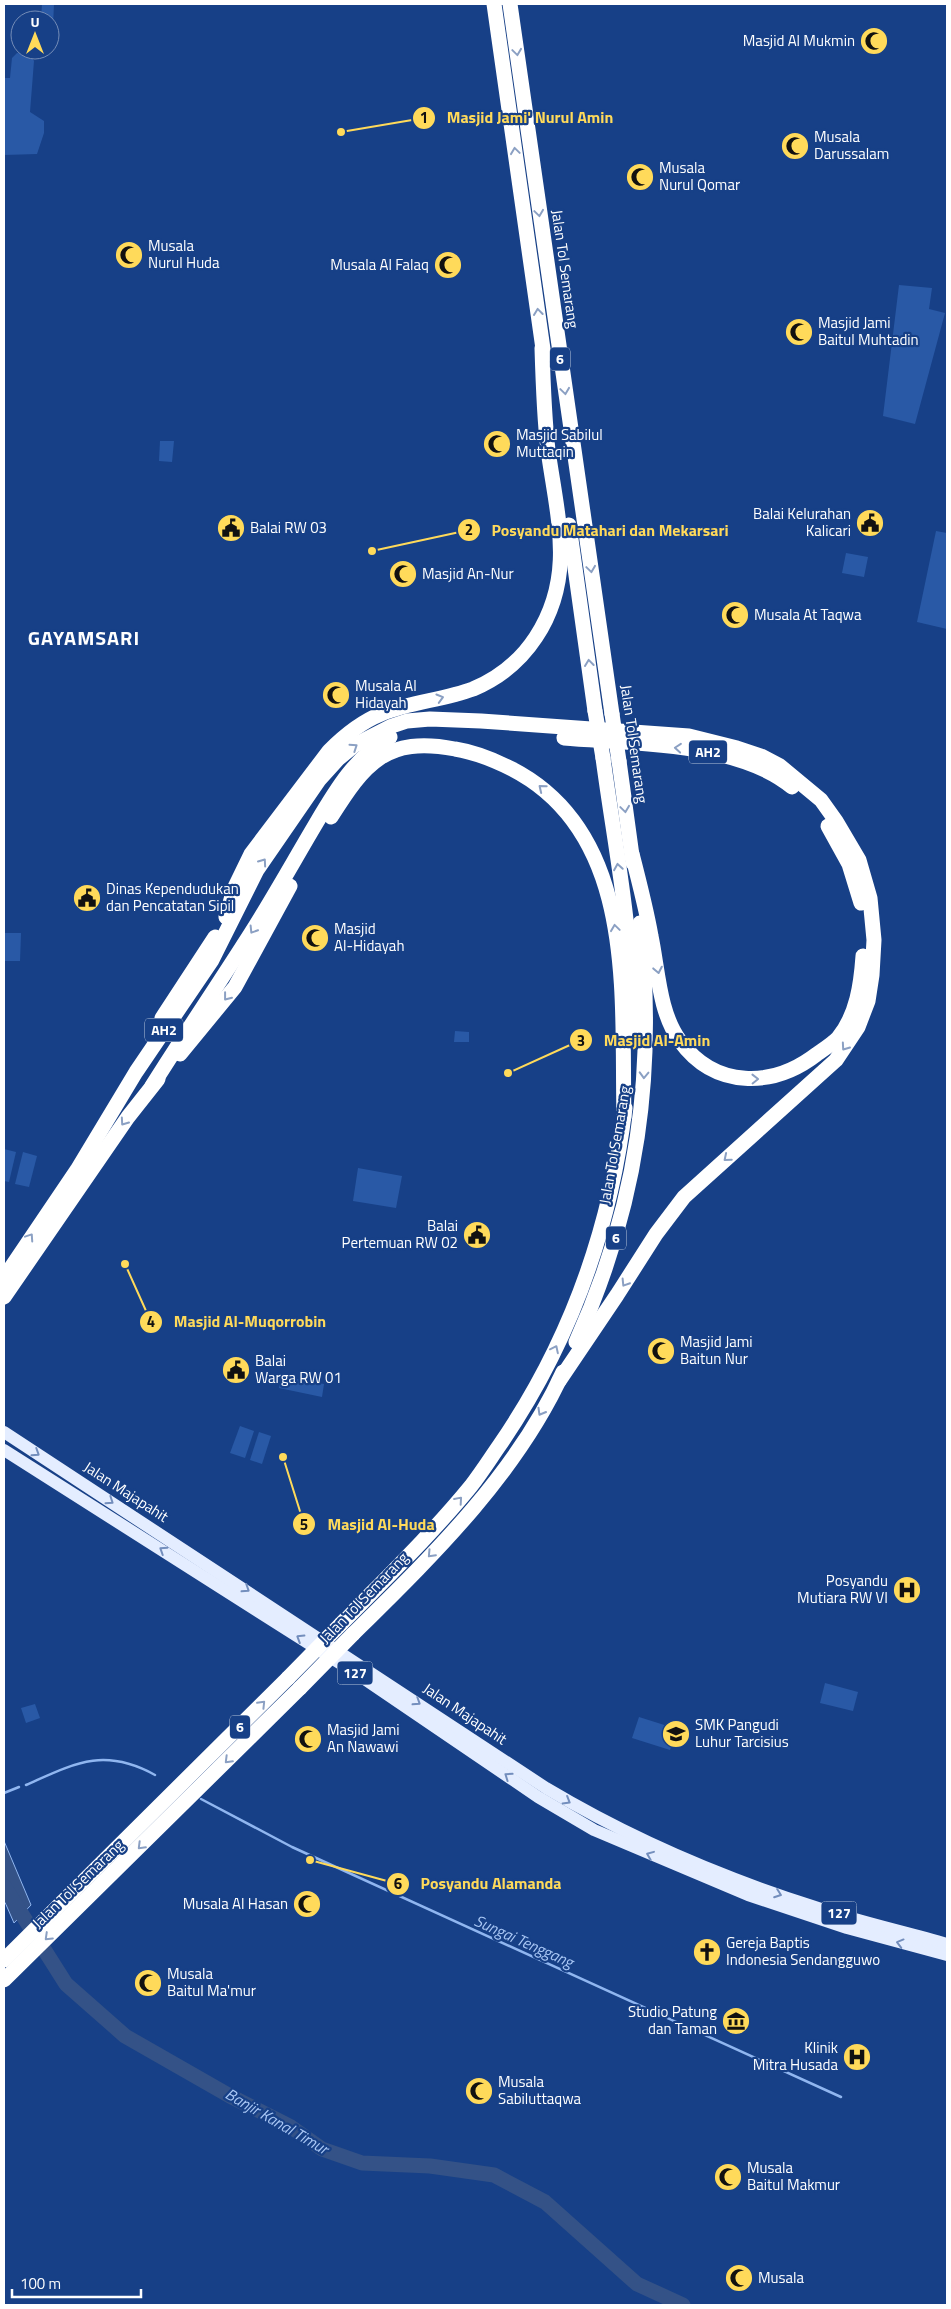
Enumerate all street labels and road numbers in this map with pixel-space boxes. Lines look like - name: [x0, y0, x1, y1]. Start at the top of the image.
- street label: Jalan Tol Semarang: [546, 208, 585, 330]
- road number: 6: [550, 348, 570, 370]
- street label: Jalan Tol Semarang: [615, 683, 654, 805]
- road number: AH2: [689, 740, 727, 764]
- road number: AH2: [145, 1018, 183, 1042]
- street label: Jalan Tol Semarang: [593, 1084, 636, 1206]
- road number: 6: [606, 1226, 626, 1250]
- street label: Jalan Majapahit: [79, 1455, 174, 1528]
- street label: Jalan Tol Semarang: [314, 1546, 414, 1649]
- road number: 127: [338, 1662, 372, 1685]
- street label: Jalan Majapahit: [419, 1677, 513, 1751]
- road number: 6: [230, 1715, 250, 1738]
- street label: Jalan Tol Semarang: [27, 1834, 129, 1933]
- road number: 127: [822, 1902, 856, 1925]

